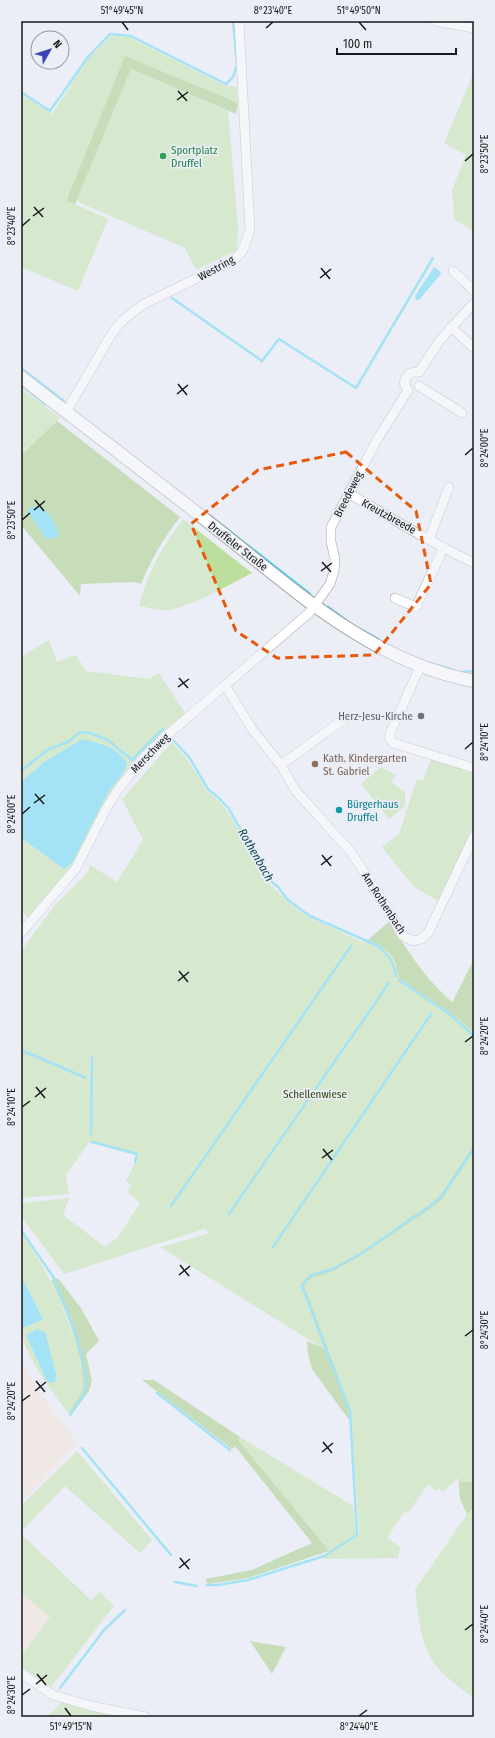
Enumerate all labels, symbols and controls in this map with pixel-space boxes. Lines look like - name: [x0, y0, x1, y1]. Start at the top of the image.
- text: 51°49'45"N: [101, 5, 143, 17]
- text: 8°23'40"E: [254, 5, 293, 17]
- text: 51°49'50"N: [337, 5, 381, 17]
- north arrow: [30, 30, 70, 70]
- scale bar: [337, 30, 456, 56]
- text: N: [50, 37, 65, 51]
- text: 100 m: [343, 37, 372, 51]
- text: 8°23'50"E: [479, 134, 491, 173]
- place label: Sportplatz Druffel: [171, 144, 218, 170]
- marker: Sportplatz Druffel: [158, 151, 168, 161]
- text: 8°23'40"E: [6, 206, 18, 245]
- street label: Westring: [196, 253, 237, 284]
- text: 8°24'00"E: [479, 428, 491, 467]
- street label: Breedeweg: [331, 468, 366, 519]
- street label: Kreutzbreede: [359, 496, 418, 537]
- text: 8°23'50"E: [6, 500, 18, 539]
- street label: Druffeler Straße: [205, 519, 270, 574]
- place label: Herz-Jesu-Kirche: [338, 710, 413, 723]
- marker: Herz-Jesu-Kirche: [416, 711, 426, 721]
- text: 8°24'10"E: [479, 723, 491, 761]
- street label: Merschweg: [128, 730, 173, 776]
- place label: Kath. Kindergarten St. Gabriel: [323, 752, 407, 778]
- marker: Kath. Kindergarten St. Gabriel: [310, 759, 320, 769]
- text: 8°24'00"E: [6, 794, 18, 833]
- place label: Bürgerhaus Druffel: [347, 798, 399, 824]
- marker: Bürgerhaus Druffel: [334, 805, 344, 815]
- water label: Rothenbach: [235, 826, 277, 884]
- street label: Am Rothenbach: [359, 870, 408, 936]
- text: 8°24'20"E: [479, 1017, 491, 1055]
- text: 8°24'10"E: [6, 1088, 18, 1126]
- park label: Schellenwiese: [283, 1088, 347, 1101]
- text: 8°24'30"E: [479, 1311, 491, 1349]
- text: 8°24'20"E: [6, 1382, 18, 1420]
- text: 8°24'40"E: [479, 1605, 491, 1643]
- text: 8°24'30"E: [6, 1676, 18, 1714]
- text: 51°49'15"N: [50, 1721, 92, 1733]
- text: 8°24'40"E: [340, 1721, 378, 1733]

